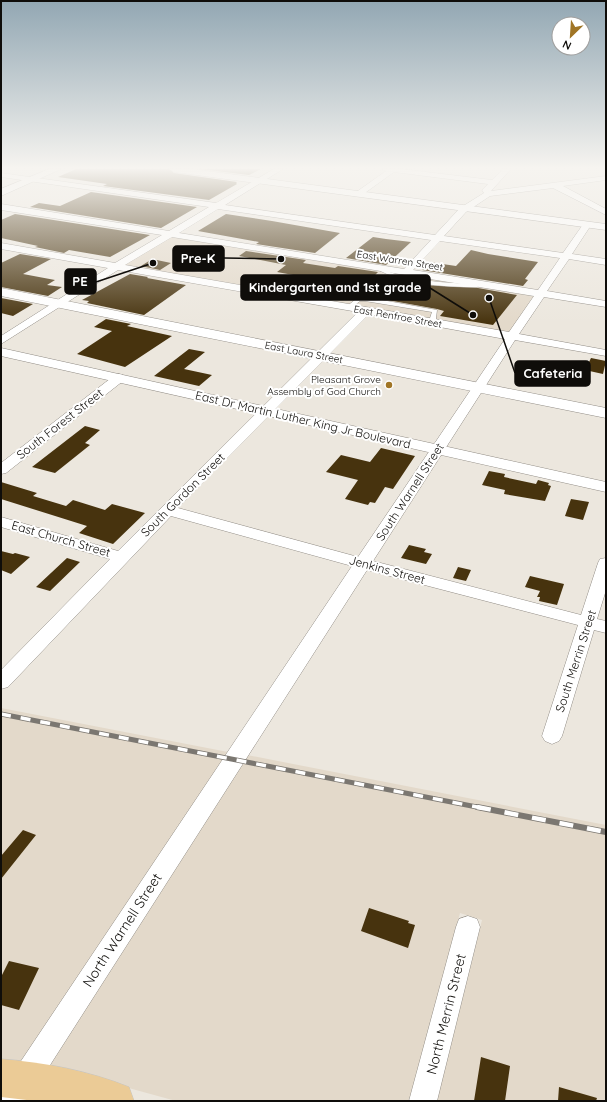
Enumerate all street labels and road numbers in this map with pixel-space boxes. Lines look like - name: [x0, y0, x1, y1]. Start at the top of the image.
- street label: East Warren Street: [356, 247, 445, 274]
- street label: East Renfroe Street: [353, 302, 444, 331]
- street label: East Laura Street: [264, 339, 345, 367]
- street label: South Forest Street: [13, 385, 106, 462]
- street label: East Dr Martin Luther King Jr Boulevard: [194, 387, 412, 452]
- street label: South Warnell Street: [372, 440, 447, 543]
- street label: South Gordon Street: [138, 450, 228, 540]
- street label: East Church Street: [10, 517, 112, 560]
- street label: Jenkins Street: [347, 552, 427, 587]
- street label: South Merrin Street: [552, 608, 599, 714]
- street label: North Warnell Street: [78, 869, 166, 990]
- street label: North Merrin Street: [422, 951, 470, 1076]

